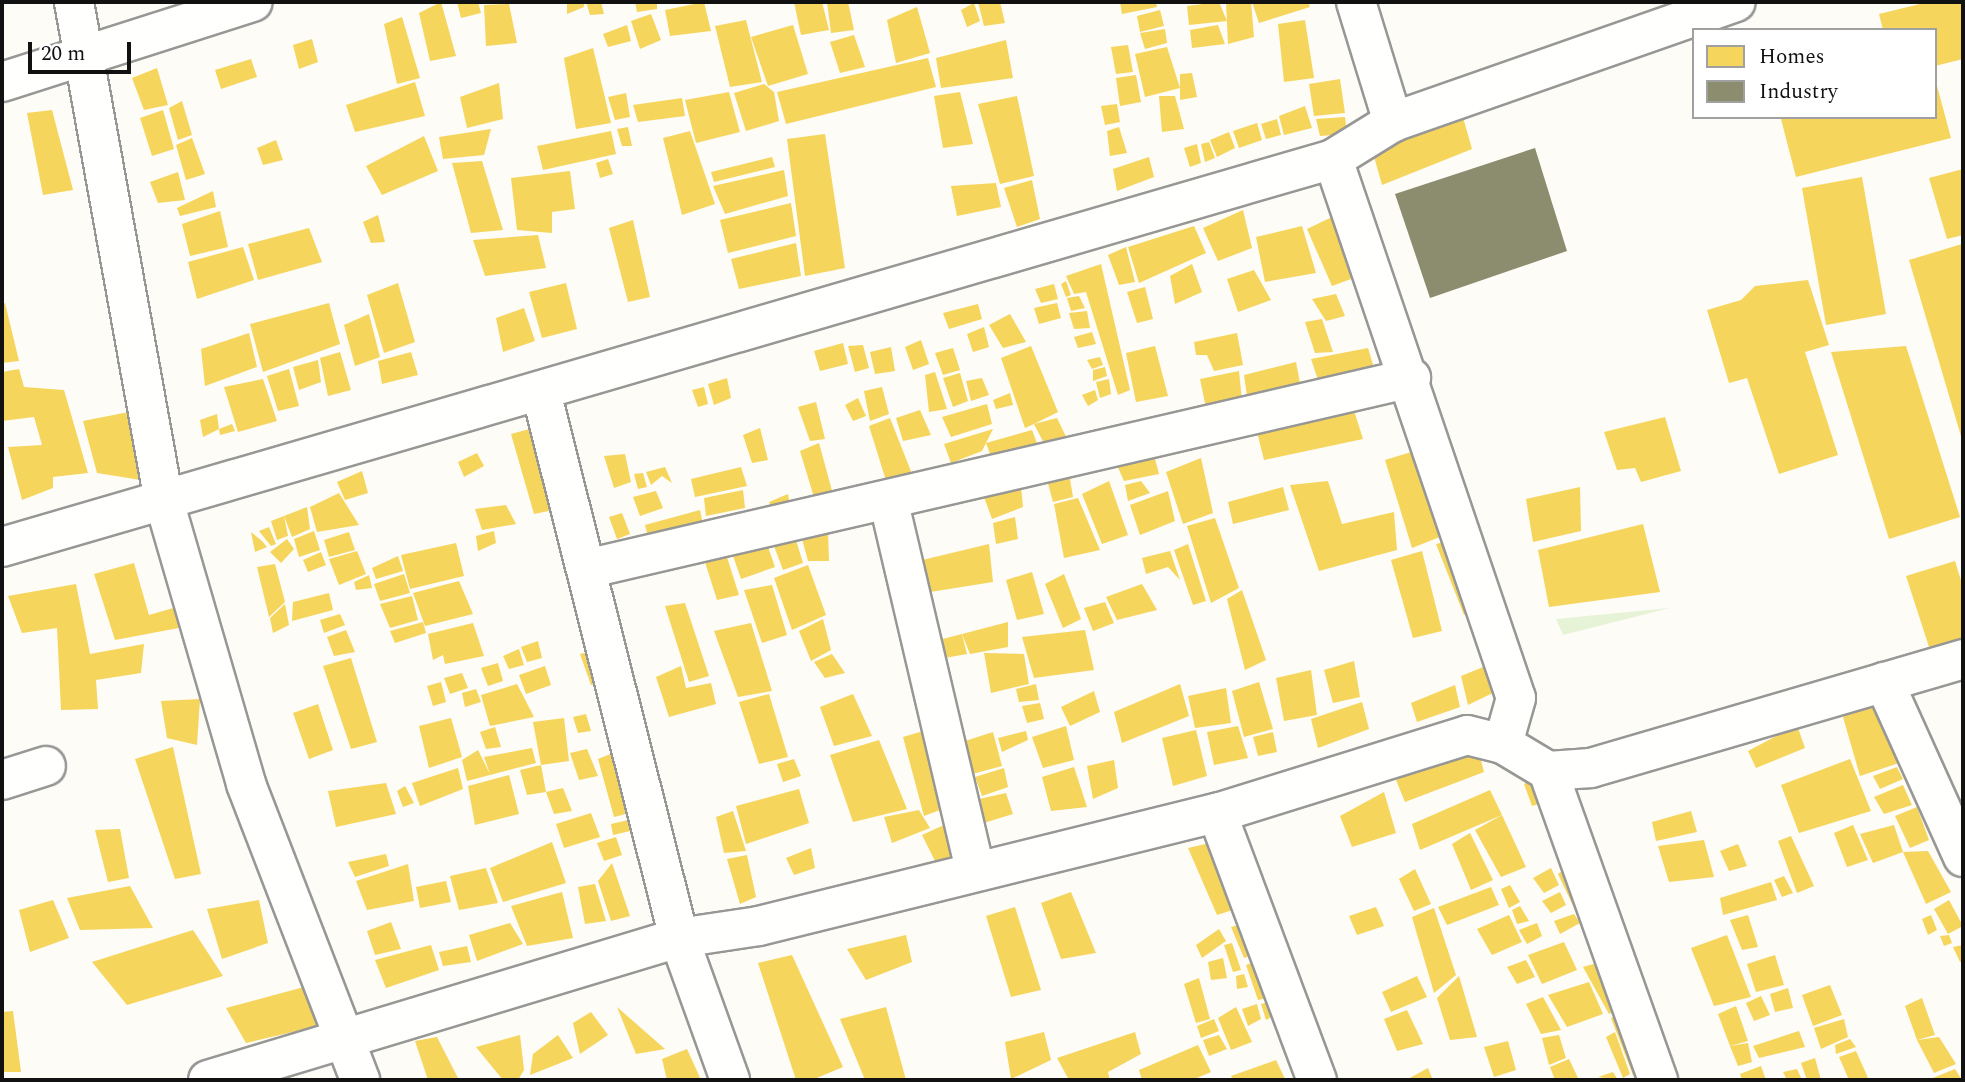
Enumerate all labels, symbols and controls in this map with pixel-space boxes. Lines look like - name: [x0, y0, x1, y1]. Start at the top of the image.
- scale bar: [32, 28, 135, 72]
- legend: [1692, 28, 1937, 119]
- text: 20 m: [41, 38, 85, 70]
- text: Homes: [1759, 41, 1825, 73]
- text: Industry: [1759, 76, 1838, 108]

